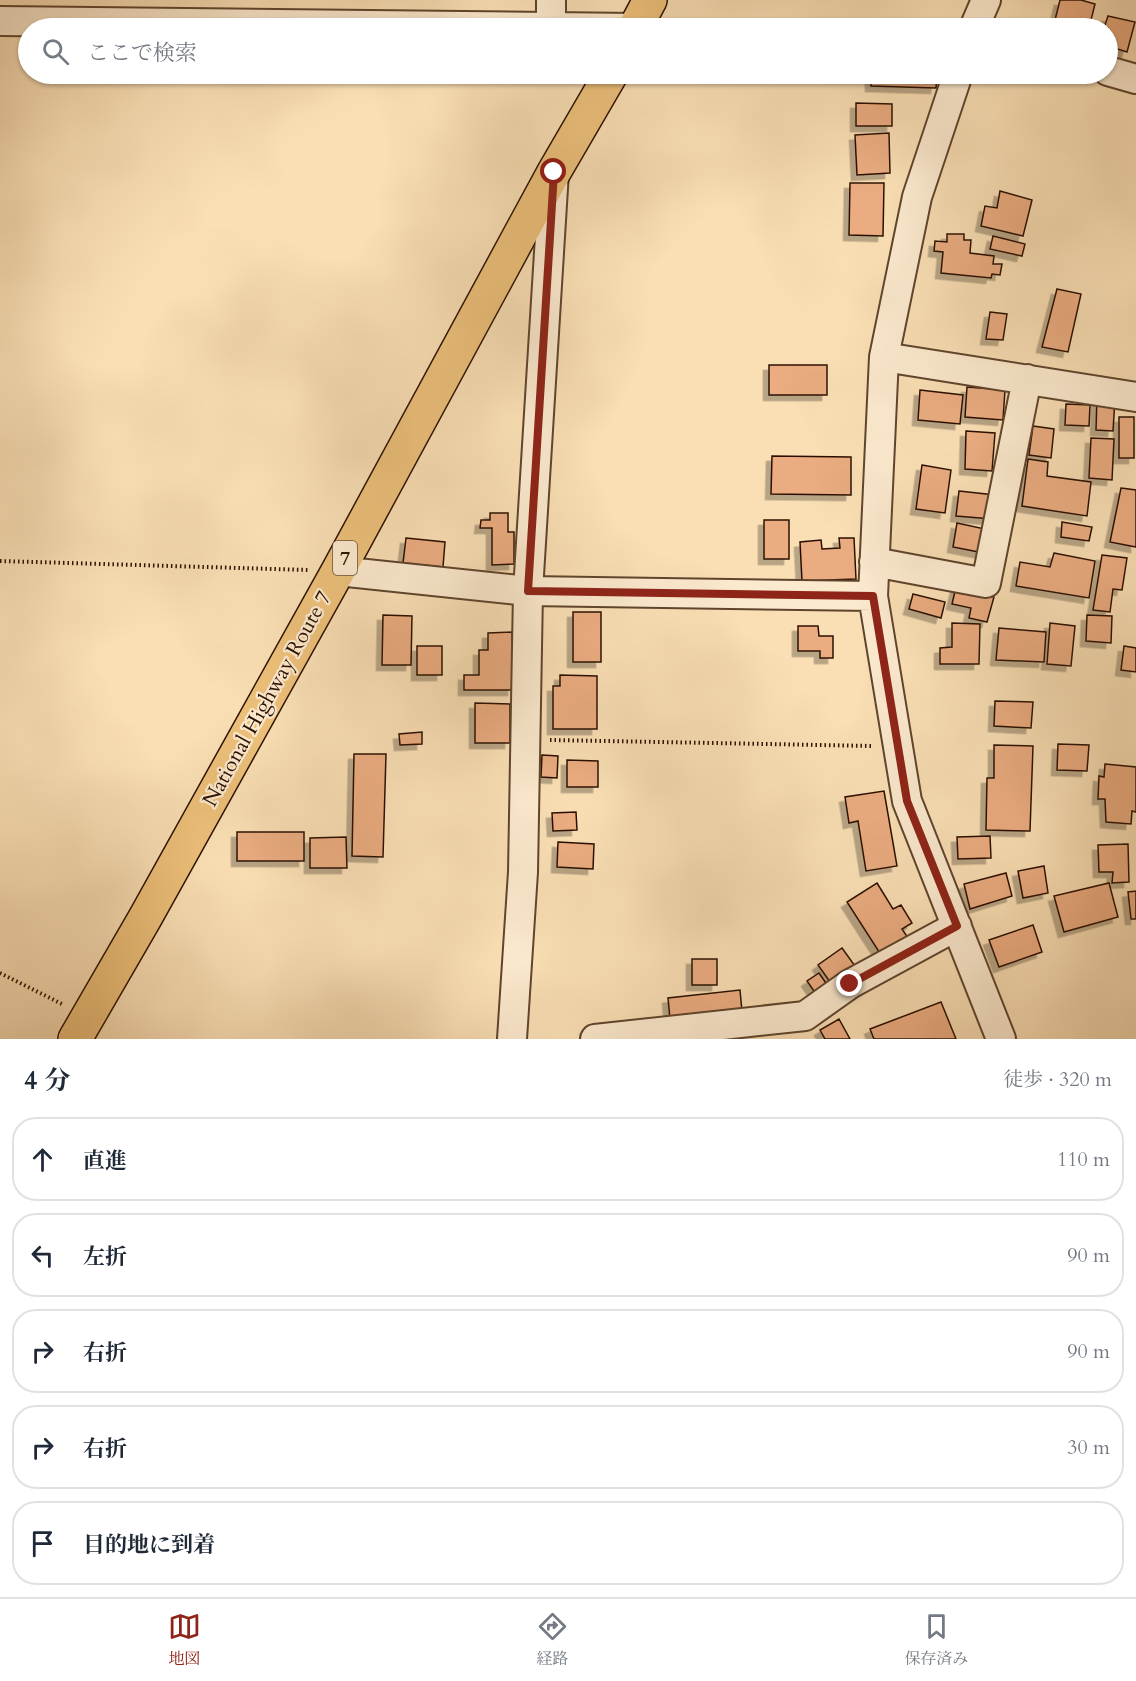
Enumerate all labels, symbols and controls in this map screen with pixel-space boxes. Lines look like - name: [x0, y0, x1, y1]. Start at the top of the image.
- search box: [18, 18, 1118, 84]
- icon: search: [39, 35, 72, 68]
- text: ここで検索: [87, 38, 197, 68]
- route start: [540, 158, 566, 184]
- road number: 7: [333, 541, 357, 575]
- street label: National Highway Route 7: [196, 586, 339, 812]
- route end: [836, 970, 862, 996]
- text: 4 分: [24, 1063, 70, 1098]
- text: 徒歩 · 320 m: [1003, 1066, 1112, 1093]
- icon: ahead: [26, 1143, 59, 1176]
- text: 直進: [83, 1146, 127, 1176]
- text: 110 m: [1057, 1146, 1110, 1173]
- icon: left: [26, 1239, 59, 1272]
- text: 左折: [83, 1242, 127, 1272]
- text: 90 m: [1067, 1242, 1110, 1269]
- icon: right: [26, 1335, 59, 1368]
- text: 右折: [83, 1338, 127, 1368]
- text: 90 m: [1067, 1338, 1110, 1365]
- icon: right: [26, 1431, 59, 1464]
- text: 右折: [83, 1434, 127, 1464]
- text: 30 m: [1067, 1434, 1110, 1461]
- icon: arrive: [26, 1527, 59, 1560]
- text: 目的地に到着: [83, 1530, 215, 1560]
- tab: 地図: [168, 1610, 201, 1670]
- tab: 経路: [536, 1610, 569, 1670]
- tab: 保存済み: [904, 1610, 968, 1670]

